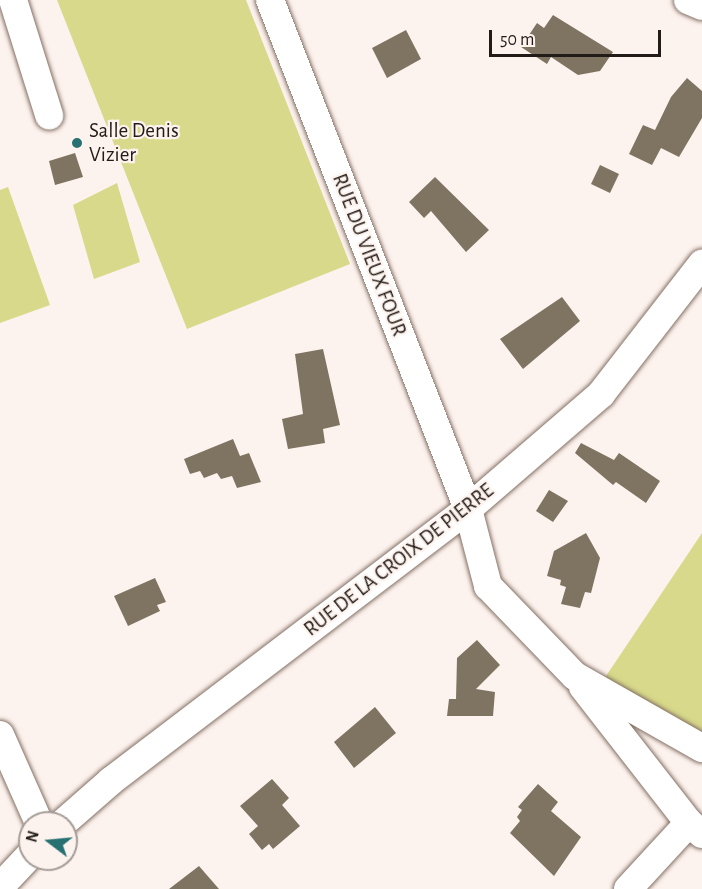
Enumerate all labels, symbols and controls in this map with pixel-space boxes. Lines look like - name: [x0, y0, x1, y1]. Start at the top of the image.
- scale bar: [492, 18, 664, 56]
- text: 50 m: [500, 31, 534, 49]
- place label: Salle Denis Vizier: [89, 118, 179, 168]
- marker: Salle Denis Vizier: [70, 136, 84, 150]
- street label: RUE DU VIEUX FOUR: [326, 170, 412, 340]
- street label: RUE DE LA CROIX DE PIERRE: [299, 478, 499, 642]
- north arrow: [18, 811, 78, 871]
- text: N: [23, 829, 42, 844]

